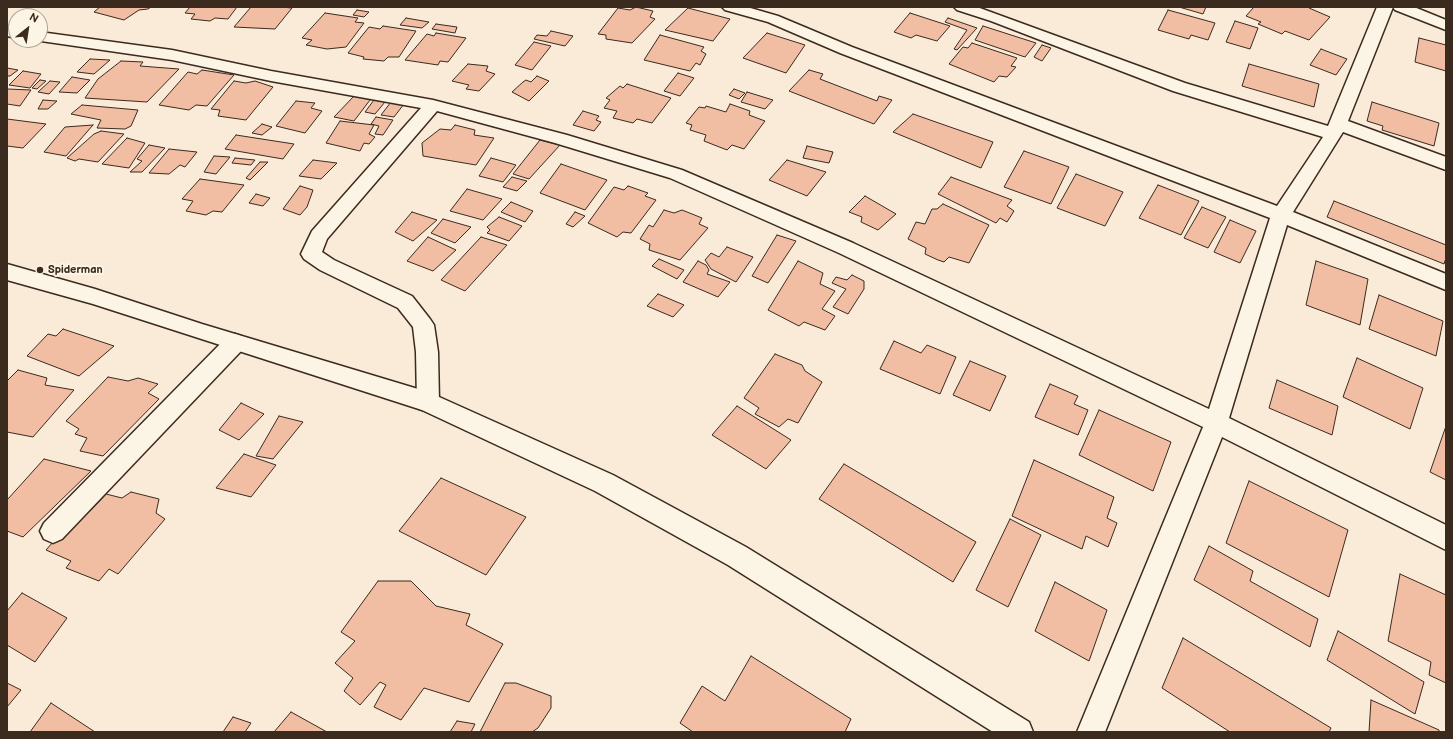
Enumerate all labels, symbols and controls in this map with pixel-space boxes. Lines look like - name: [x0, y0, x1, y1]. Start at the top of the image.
- north arrow: [8, 8, 48, 48]
- text: N: [27, 10, 41, 26]
- place label: Spiderman: [48, 263, 103, 277]
- marker: Spiderman: [35, 265, 45, 275]

